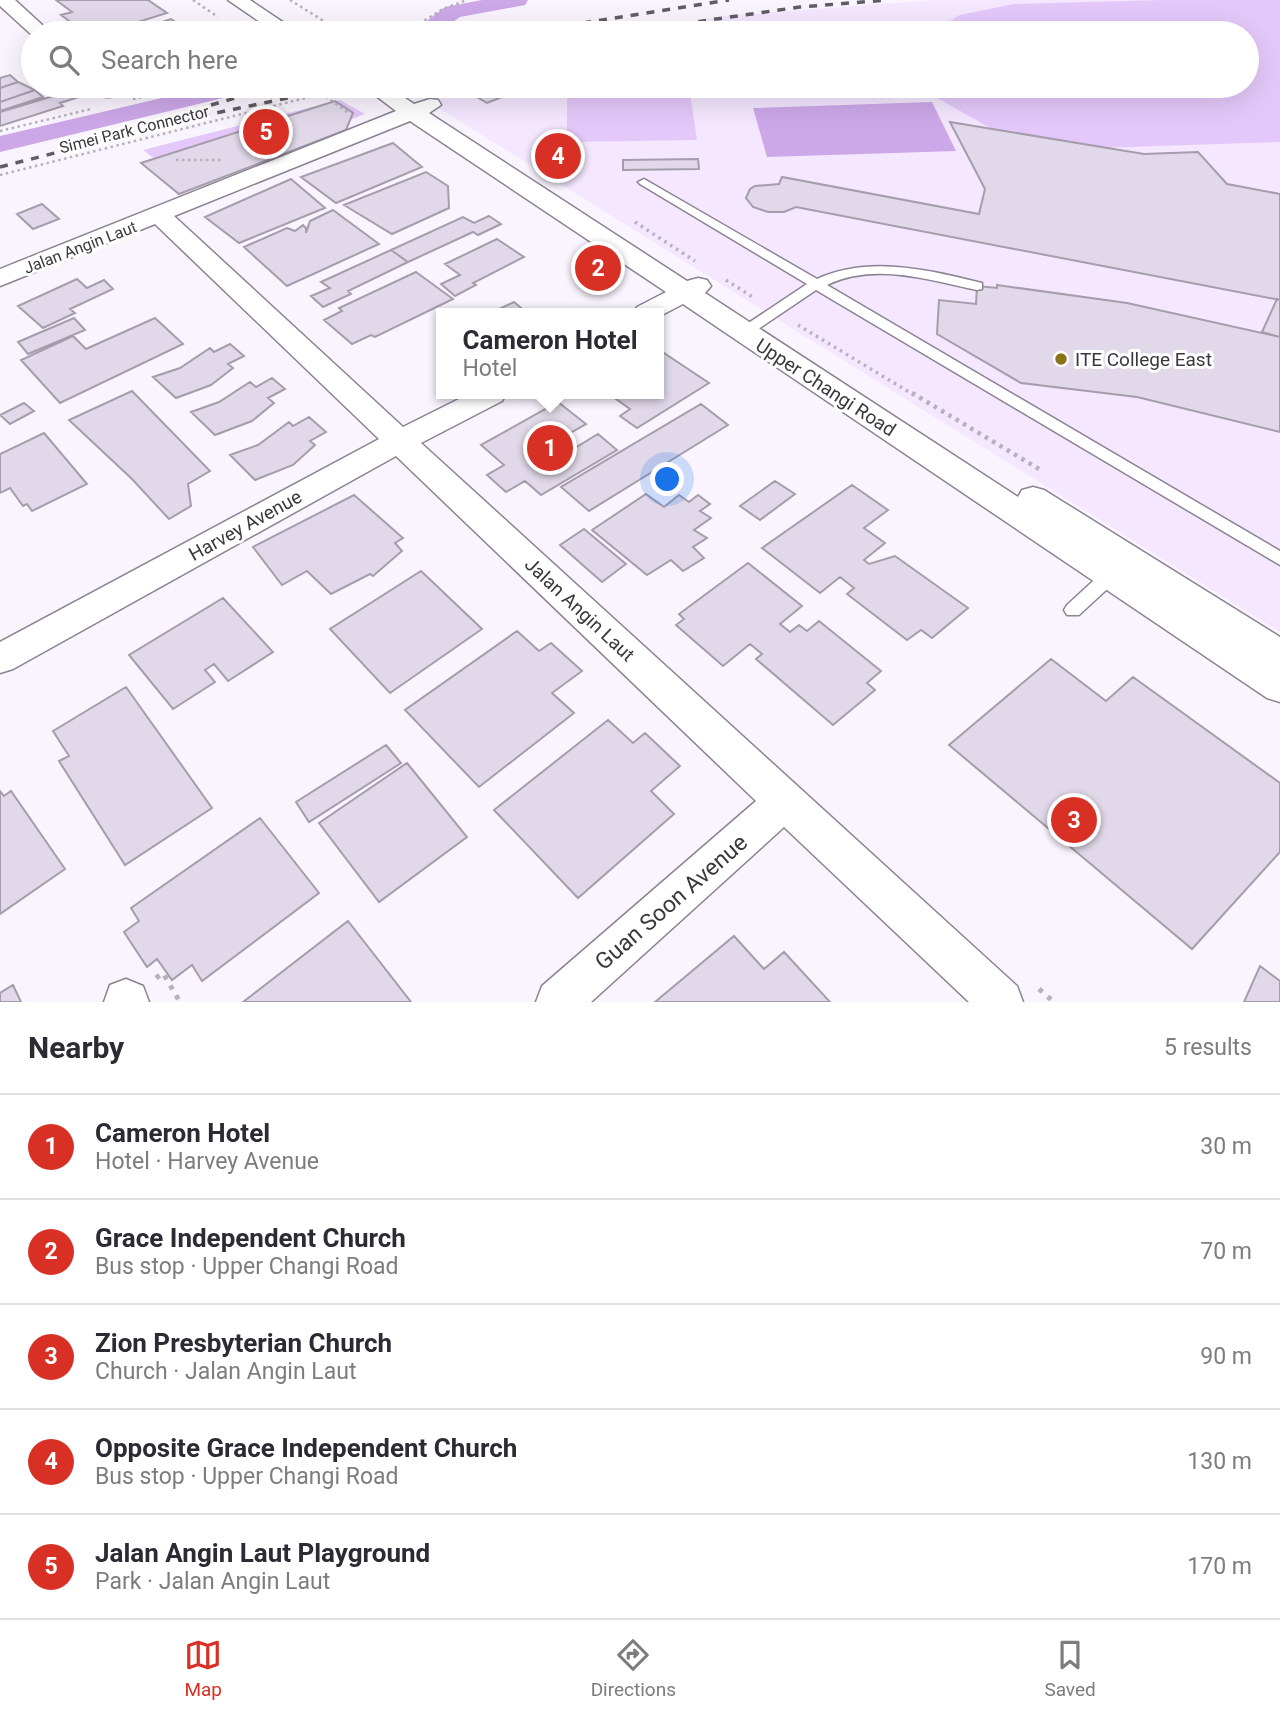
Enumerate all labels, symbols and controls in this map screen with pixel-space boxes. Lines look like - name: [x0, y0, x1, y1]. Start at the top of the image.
- search box: [21, 21, 1259, 98]
- icon: search: [45, 41, 83, 79]
- text: Search here: [101, 45, 238, 75]
- street label: Simei Park Connector: [57, 102, 212, 157]
- pin: 5: [243, 106, 289, 158]
- pin: 4: [535, 130, 581, 182]
- street label: Jalan Angin Laut: [21, 217, 139, 278]
- pin: 2: [575, 242, 621, 294]
- popup: [436, 308, 664, 399]
- text: Cameron Hotel: [462, 325, 638, 355]
- street label: Upper Changi Road: [751, 334, 900, 441]
- place label: ITE College East: [1075, 348, 1212, 371]
- marker: ITE College East: [1053, 351, 1069, 367]
- text: Hotel: [462, 355, 517, 382]
- pin: 1: [527, 422, 573, 474]
- your location: [650, 462, 684, 496]
- street label: Harvey Avenue: [185, 485, 306, 566]
- street label: Jalan Angin Laut: [520, 553, 639, 666]
- pin: 3: [1051, 794, 1097, 846]
- street label: Guan Soon Avenue: [590, 829, 753, 976]
- text: Nearby: [28, 1030, 124, 1065]
- text: 5 results: [1164, 1034, 1252, 1061]
- text: Cameron Hotel: [95, 1118, 270, 1148]
- text: 1: [44, 1133, 58, 1160]
- text: 30 m: [1200, 1133, 1252, 1160]
- text: Hotel · Harvey Avenue: [95, 1148, 319, 1175]
- text: Grace Independent Church: [95, 1223, 406, 1253]
- text: 2: [44, 1238, 58, 1265]
- text: 70 m: [1200, 1238, 1252, 1265]
- text: Bus stop · Upper Changi Road: [95, 1253, 398, 1280]
- text: Zion Presbyterian Church: [95, 1328, 392, 1358]
- text: 3: [44, 1343, 58, 1370]
- text: 90 m: [1200, 1343, 1252, 1370]
- text: Church · Jalan Angin Laut: [95, 1358, 356, 1385]
- text: Opposite Grace Independent Church: [95, 1433, 517, 1463]
- text: 4: [44, 1448, 58, 1475]
- text: 130 m: [1187, 1448, 1252, 1475]
- text: Bus stop · Upper Changi Road: [95, 1463, 398, 1490]
- text: Jalan Angin Laut Playground: [95, 1538, 430, 1568]
- text: 5: [44, 1553, 58, 1580]
- text: 170 m: [1187, 1553, 1252, 1580]
- text: Park · Jalan Angin Laut: [95, 1568, 330, 1595]
- tab: Map: [184, 1636, 222, 1701]
- tab: Directions: [591, 1636, 676, 1701]
- tab: Saved: [1044, 1636, 1096, 1701]

